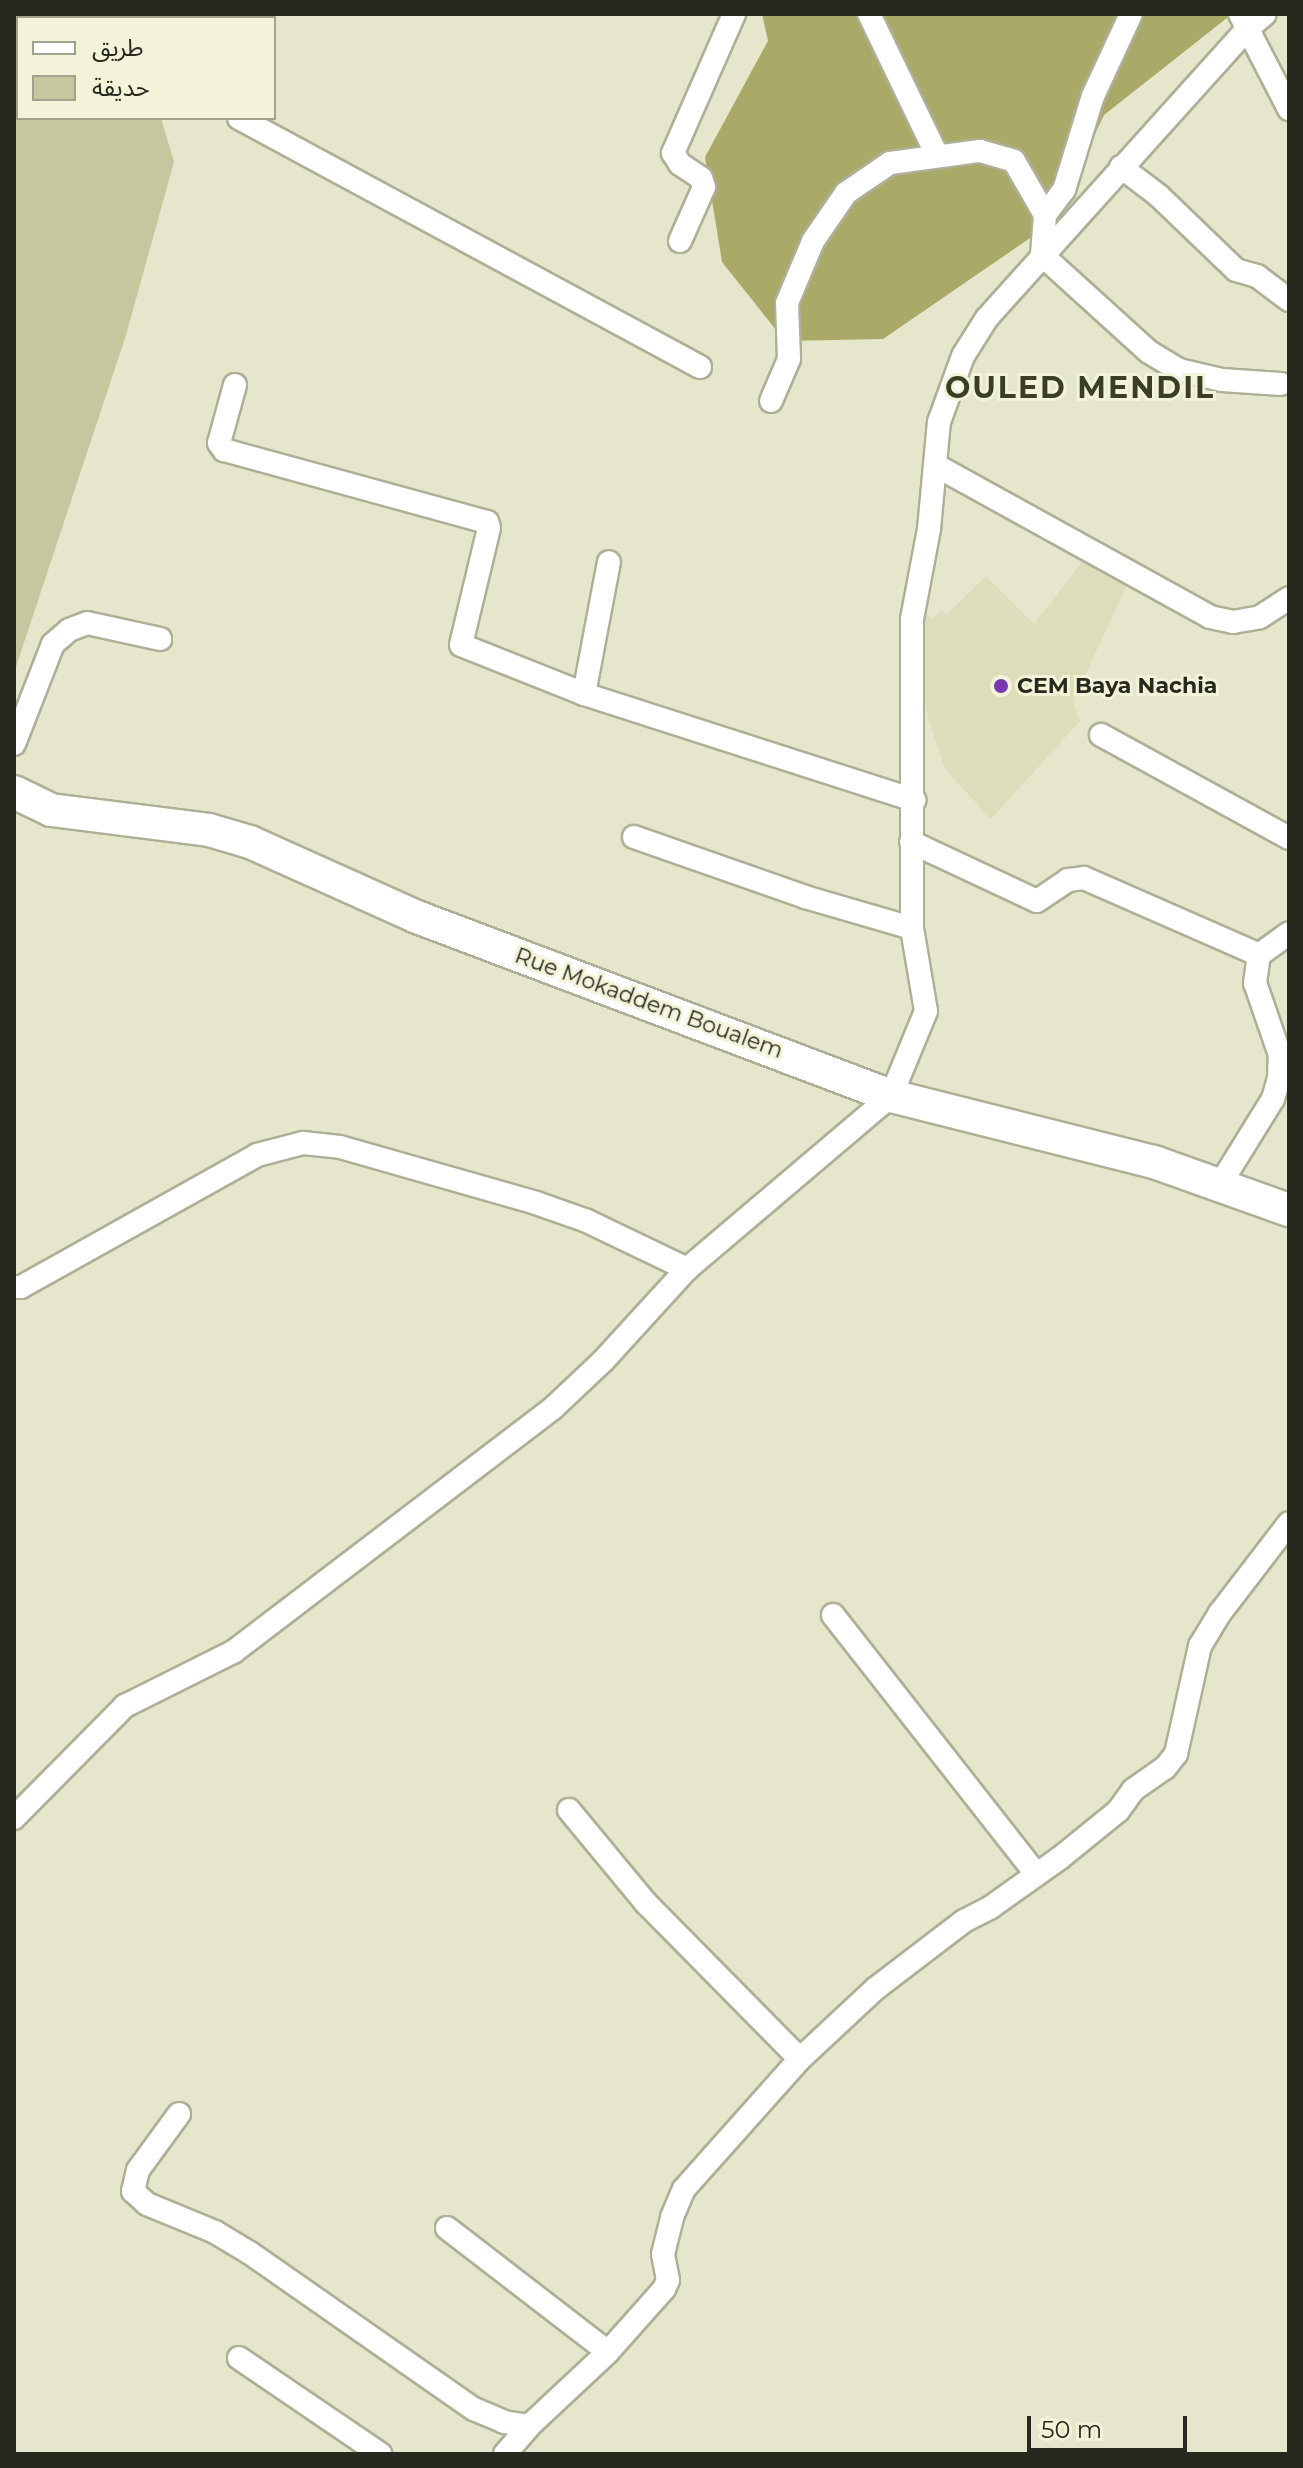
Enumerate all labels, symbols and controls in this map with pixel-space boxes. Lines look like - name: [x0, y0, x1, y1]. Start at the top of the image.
- legend: [16, 16, 276, 120]
- text: طريق: [92, 33, 144, 62]
- text: حديقة: [92, 73, 150, 102]
- district label: OULED MENDIL: [945, 370, 1215, 406]
- place label: CEM Baya Nachia: [1017, 673, 1217, 699]
- marker: CEM Baya Nachia: [992, 677, 1010, 695]
- street label: Rue Mokaddem Boualem: [511, 942, 787, 1064]
- scale bar: [1031, 2400, 1191, 2450]
- text: 50 m: [1041, 2415, 1102, 2444]

